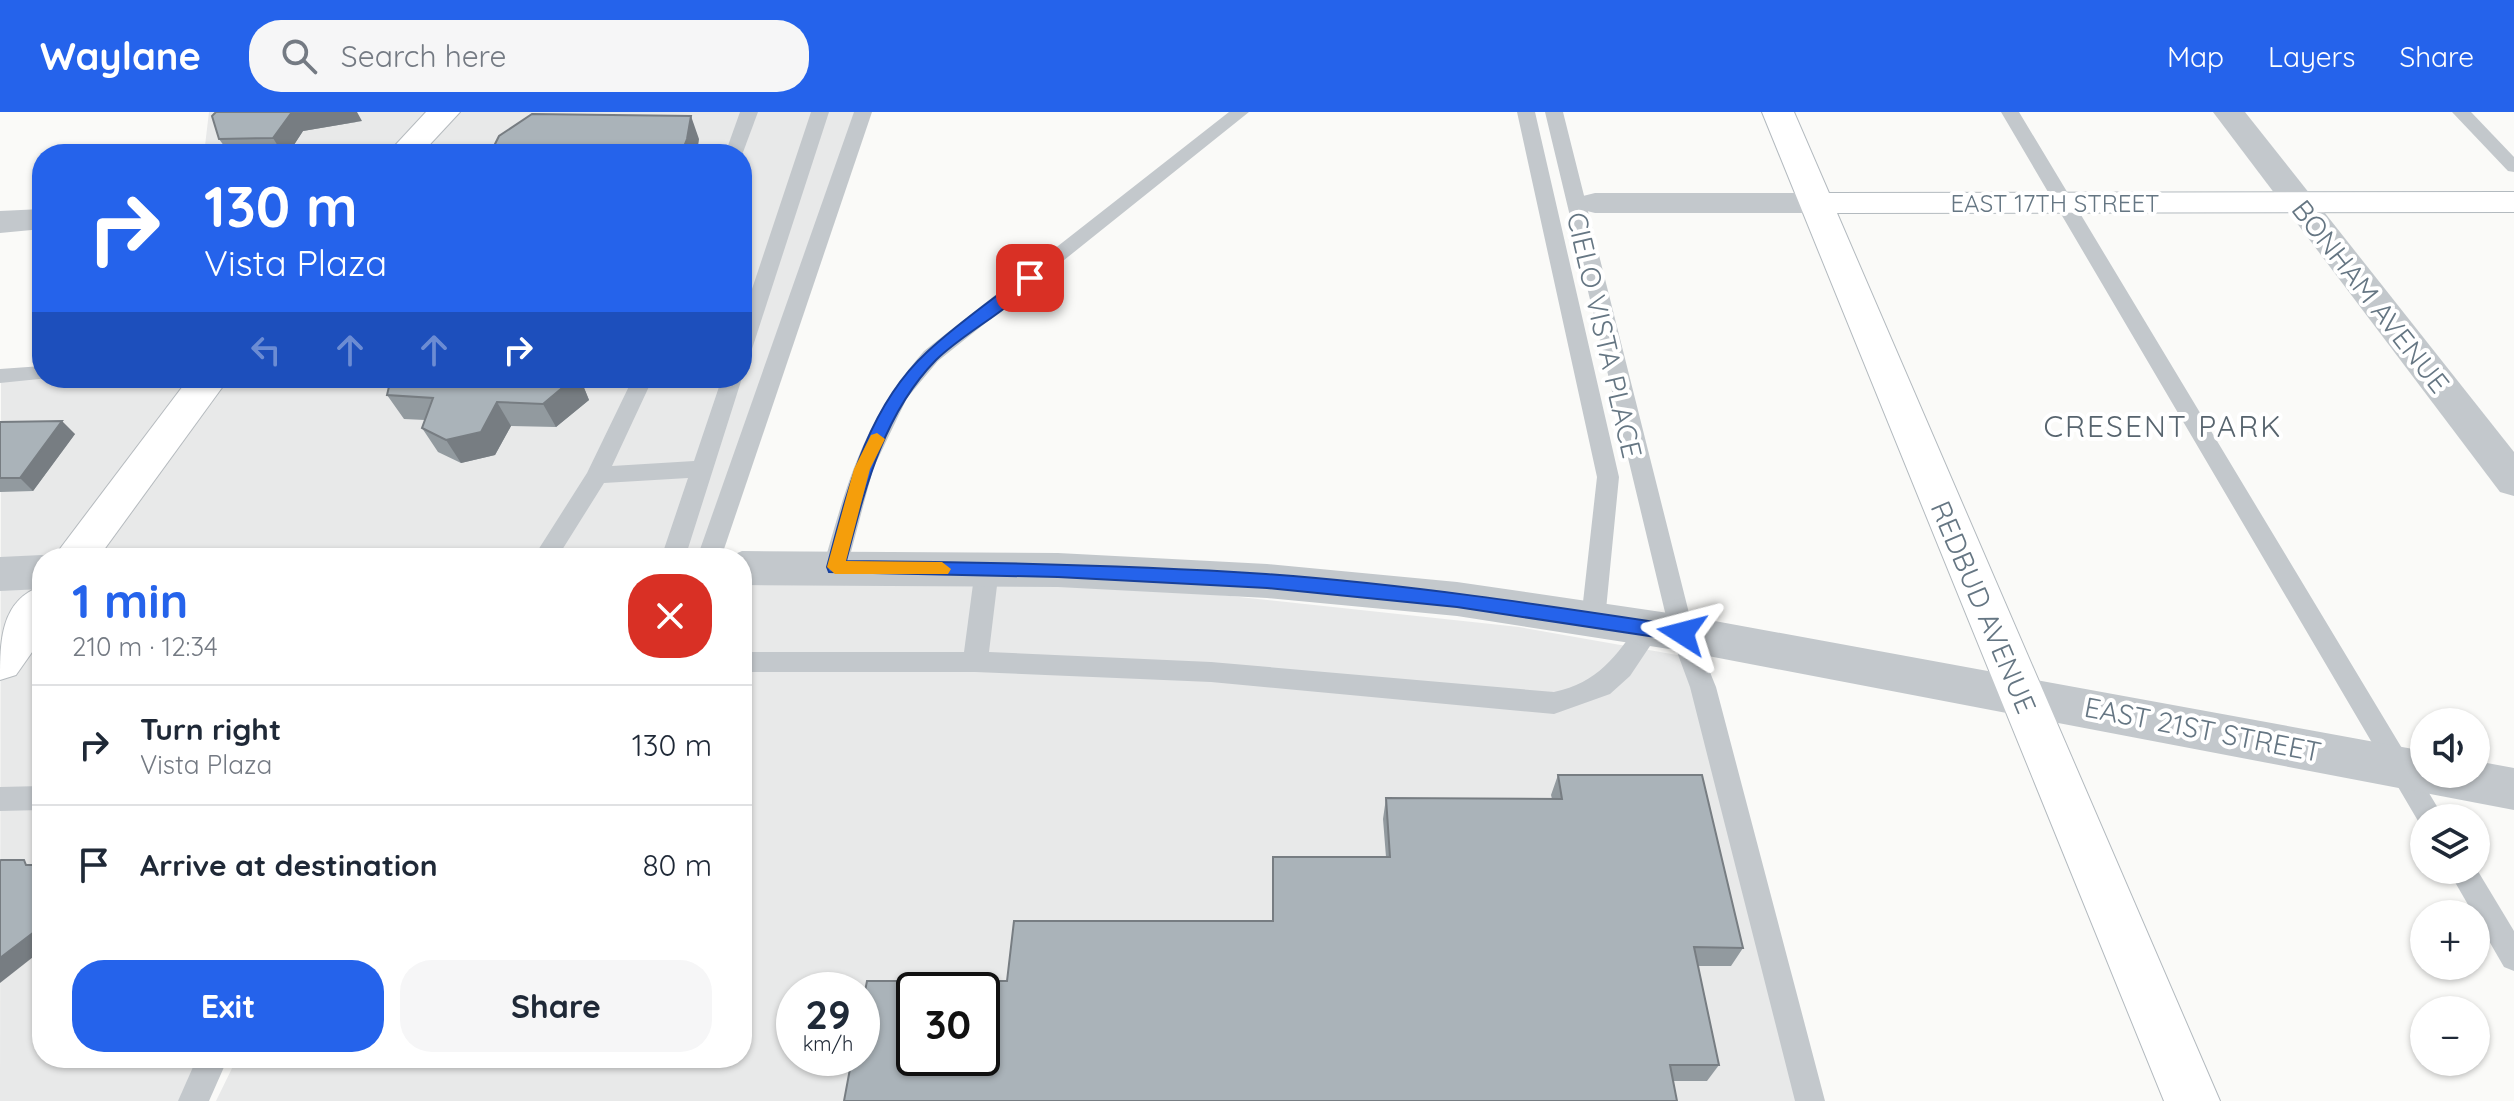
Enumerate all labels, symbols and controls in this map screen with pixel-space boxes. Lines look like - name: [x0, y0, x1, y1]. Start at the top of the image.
- search box: [249, 20, 809, 92]
- text: Waylane: [40, 32, 201, 80]
- icon: search: [277, 34, 321, 78]
- text: Search here: [341, 37, 506, 75]
- text: Map: [2167, 39, 2224, 74]
- text: Layers: [2268, 39, 2355, 74]
- text: Share: [2399, 39, 2474, 74]
- text: 130 m: [204, 171, 358, 241]
- icon: right: [72, 176, 176, 280]
- street label: EAST 17TH STREET: [1950, 188, 2160, 218]
- street label: BONHAM AVENUE: [2285, 192, 2457, 400]
- street label: CIELO VISTA PLACE: [1560, 209, 1650, 461]
- text: Vista Plaza: [204, 240, 387, 285]
- pin: [996, 244, 1064, 312]
- icon: arrive: [1008, 256, 1052, 300]
- icon: left: [244, 328, 288, 372]
- icon: ahead: [328, 328, 372, 372]
- icon: ahead: [412, 328, 456, 372]
- icon: right: [496, 328, 540, 372]
- district label: CRESENT PARK: [2043, 407, 2283, 445]
- street label: REDBUD AVENUE: [1924, 496, 2044, 718]
- text: 1 min: [72, 570, 188, 630]
- button: close: [628, 574, 712, 658]
- position arrow: [1640, 591, 1724, 675]
- text: 210 m · 12:34: [72, 630, 218, 663]
- street label: EAST 21ST STREET: [2082, 689, 2324, 769]
- map controls: [2410, 708, 2490, 1076]
- button: sound: [2410, 708, 2490, 788]
- text: Turn right: [140, 710, 281, 748]
- icon: right: [72, 723, 116, 767]
- text: 130 m: [632, 726, 712, 764]
- text: Vista Plaza: [140, 748, 272, 781]
- button: layers: [2410, 804, 2490, 884]
- icon: arrive: [72, 843, 116, 887]
- text: Arrive at destination: [140, 846, 438, 884]
- text: 80 m: [642, 846, 712, 884]
- button: +: [2410, 900, 2490, 980]
- button: Exit: [72, 960, 384, 1052]
- button: Share: [400, 960, 712, 1052]
- speed limit sign: 30: [896, 972, 1000, 1076]
- text: 29: [805, 989, 851, 1039]
- button: −: [2410, 996, 2490, 1076]
- text: km/h: [803, 1031, 853, 1056]

